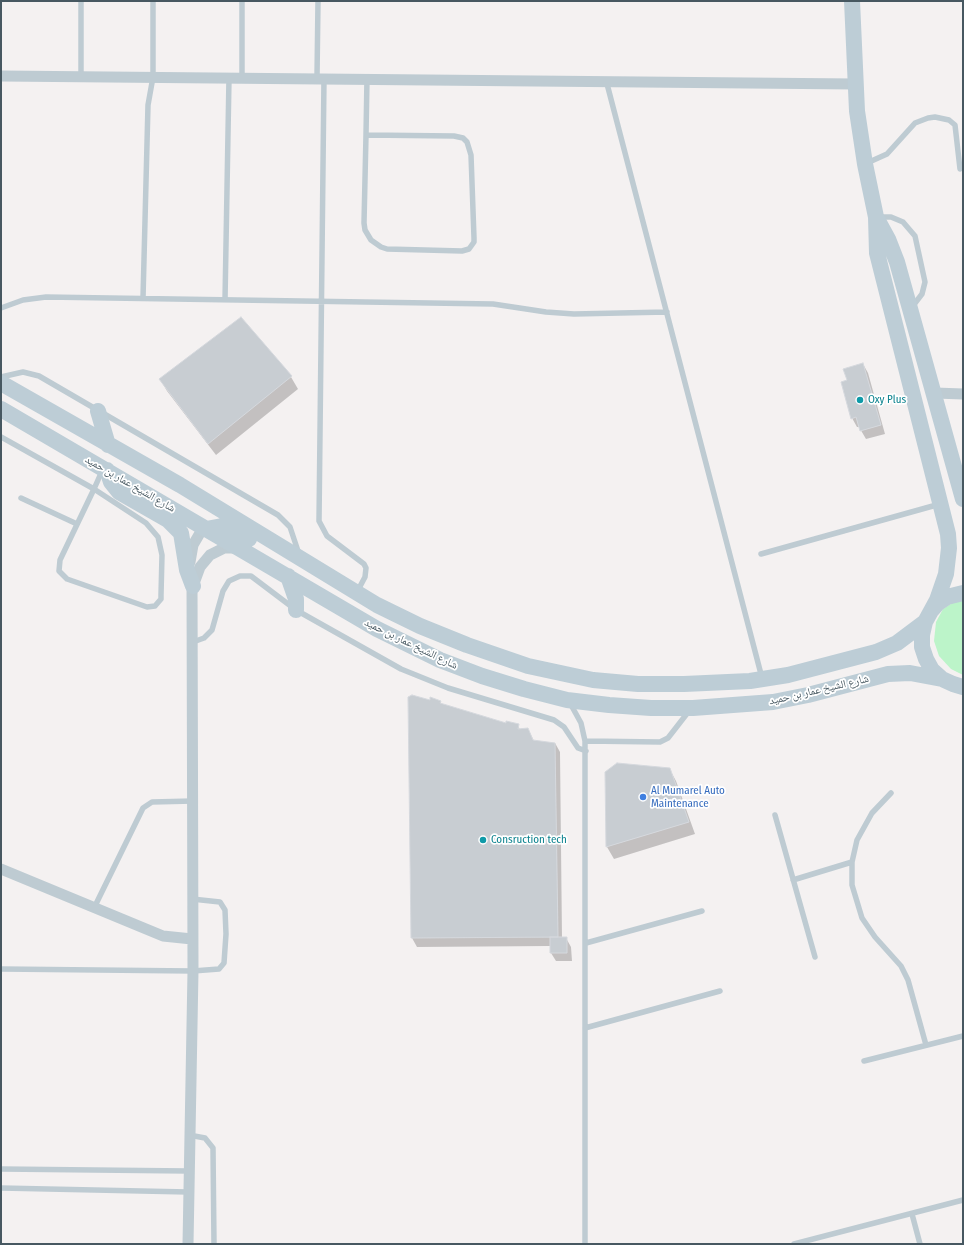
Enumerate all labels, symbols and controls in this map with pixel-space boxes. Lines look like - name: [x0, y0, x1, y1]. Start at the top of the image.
- place label: Oxy Plus: [868, 393, 906, 407]
- marker: Oxy Plus: [855, 395, 865, 405]
- street label: شارع الشيخ عمار بن حميد: [82, 453, 178, 515]
- street label: شارع الشيخ عمار بن حميد: [362, 616, 460, 672]
- street label: شارع الشيخ عمار بن حميد: [768, 672, 870, 708]
- place label: Al Mumarel Auto Maintenance: [651, 784, 725, 810]
- marker: Al Mumarel Auto Maintenance: [638, 792, 648, 802]
- place label: Consruction tech: [491, 833, 567, 847]
- marker: Consruction tech: [478, 835, 488, 845]

